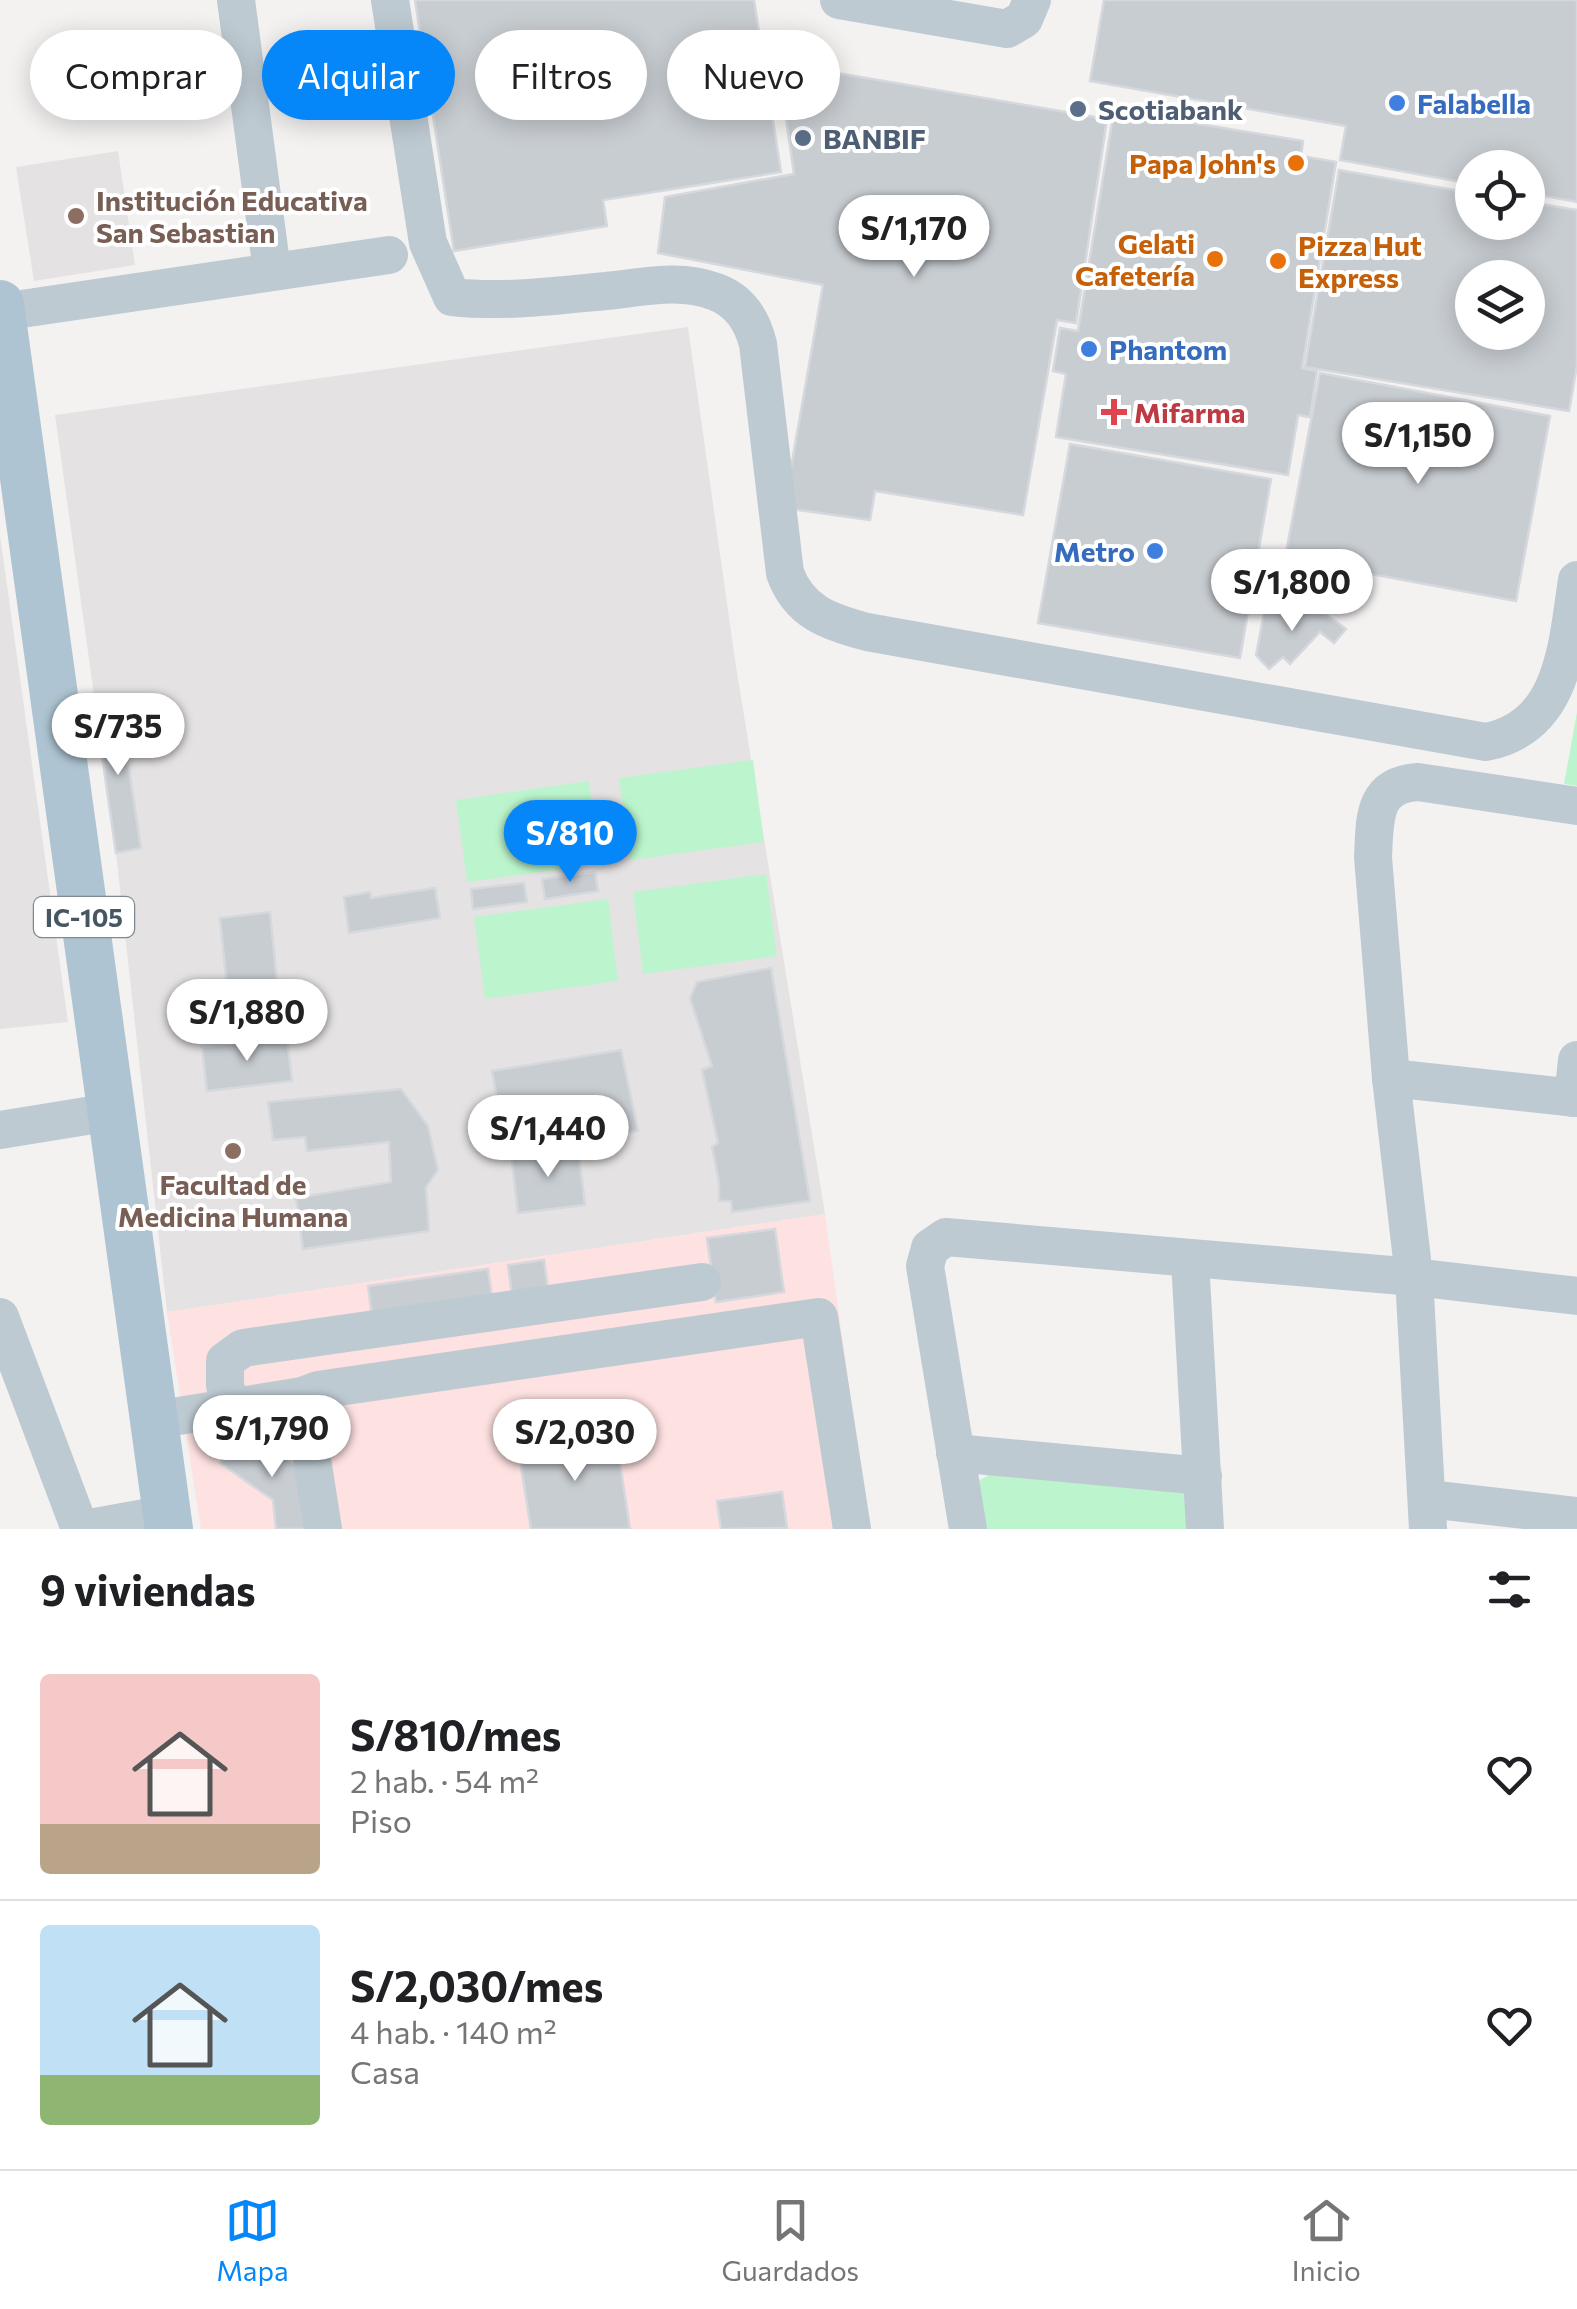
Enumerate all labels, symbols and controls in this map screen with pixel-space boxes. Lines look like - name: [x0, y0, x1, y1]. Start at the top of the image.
- chip: Comprar: [30, 30, 242, 120]
- chip: Alquilar: [262, 30, 455, 120]
- chip: Filtros: [475, 30, 647, 120]
- chip: Nuevo: [667, 30, 840, 120]
- place label: Falabella: [1417, 86, 1531, 120]
- place label: Scotiabank: [1098, 92, 1243, 126]
- marker: Falabella: [1386, 92, 1408, 114]
- marker: Scotiabank: [1067, 98, 1089, 120]
- place label: BANBIF: [823, 121, 926, 155]
- marker: BANBIF: [792, 127, 814, 149]
- place label: Papa John's: [1129, 146, 1276, 180]
- map controls: [1455, 150, 1545, 350]
- button: locate: [1455, 150, 1545, 240]
- marker: Papa John's: [1285, 152, 1307, 174]
- place label: Institución Educativa San Sebastian: [96, 183, 368, 249]
- pin: S/1,170: [822, 195, 1006, 280]
- marker: Institución Educativa San Sebastian: [65, 205, 87, 227]
- text: S/1,170: [861, 207, 968, 247]
- place label: Gelati Cafetería: [1075, 226, 1195, 292]
- place label: Pizza Hut Express: [1298, 228, 1422, 294]
- marker: Gelati Cafetería: [1204, 248, 1226, 270]
- marker: Pizza Hut Express: [1267, 250, 1289, 272]
- button: layers: [1455, 260, 1545, 350]
- place label: Phantom: [1109, 332, 1227, 366]
- marker: Phantom: [1078, 338, 1100, 360]
- place label: Mifarma: [1134, 395, 1245, 429]
- marker: Mifarma: [1103, 401, 1125, 423]
- pin: S/1,150: [1326, 402, 1510, 487]
- text: S/1,150: [1364, 414, 1472, 454]
- place label: Metro: [1054, 534, 1135, 568]
- marker: Metro: [1144, 540, 1166, 562]
- pin: S/1,800: [1200, 549, 1384, 634]
- text: S/1,800: [1233, 561, 1351, 601]
- pin: S/735: [48, 693, 188, 778]
- text: S/735: [74, 705, 162, 745]
- pin: S/810: [500, 800, 640, 885]
- text: S/810: [526, 812, 614, 852]
- road number: IC-105: [34, 897, 134, 937]
- pin: S/1,880: [155, 979, 339, 1064]
- text: S/1,880: [189, 991, 305, 1031]
- pin: S/1,440: [456, 1095, 640, 1180]
- text: S/1,440: [490, 1107, 606, 1147]
- marker: Facultad de Medicina Humana: [222, 1140, 244, 1162]
- place label: Facultad de Medicina Humana: [118, 1167, 348, 1233]
- pin: S/1,790: [180, 1395, 364, 1480]
- pin: S/2,030: [483, 1399, 667, 1484]
- text: S/1,790: [215, 1407, 329, 1447]
- text: S/2,030: [515, 1411, 635, 1451]
- icon: filters: [1482, 1562, 1537, 1617]
- text: 9 viviendas: [40, 1563, 256, 1615]
- text: S/810/mes: [350, 1708, 561, 1760]
- icon: home: [120, 1714, 240, 1834]
- icon: heart: [1482, 1747, 1537, 1802]
- text: 2 hab. · 54 m²: [350, 1760, 539, 1800]
- text: Piso: [350, 1800, 412, 1840]
- text: S/2,030/mes: [350, 1959, 603, 2011]
- icon: home: [120, 1965, 240, 2085]
- icon: heart: [1482, 1998, 1537, 2053]
- text: 4 hab. · 140 m²: [350, 2011, 557, 2051]
- text: Casa: [350, 2051, 420, 2091]
- tab: Mapa: [216, 2193, 289, 2287]
- tab: Guardados: [721, 2193, 859, 2287]
- tab: Inicio: [1292, 2193, 1361, 2287]

